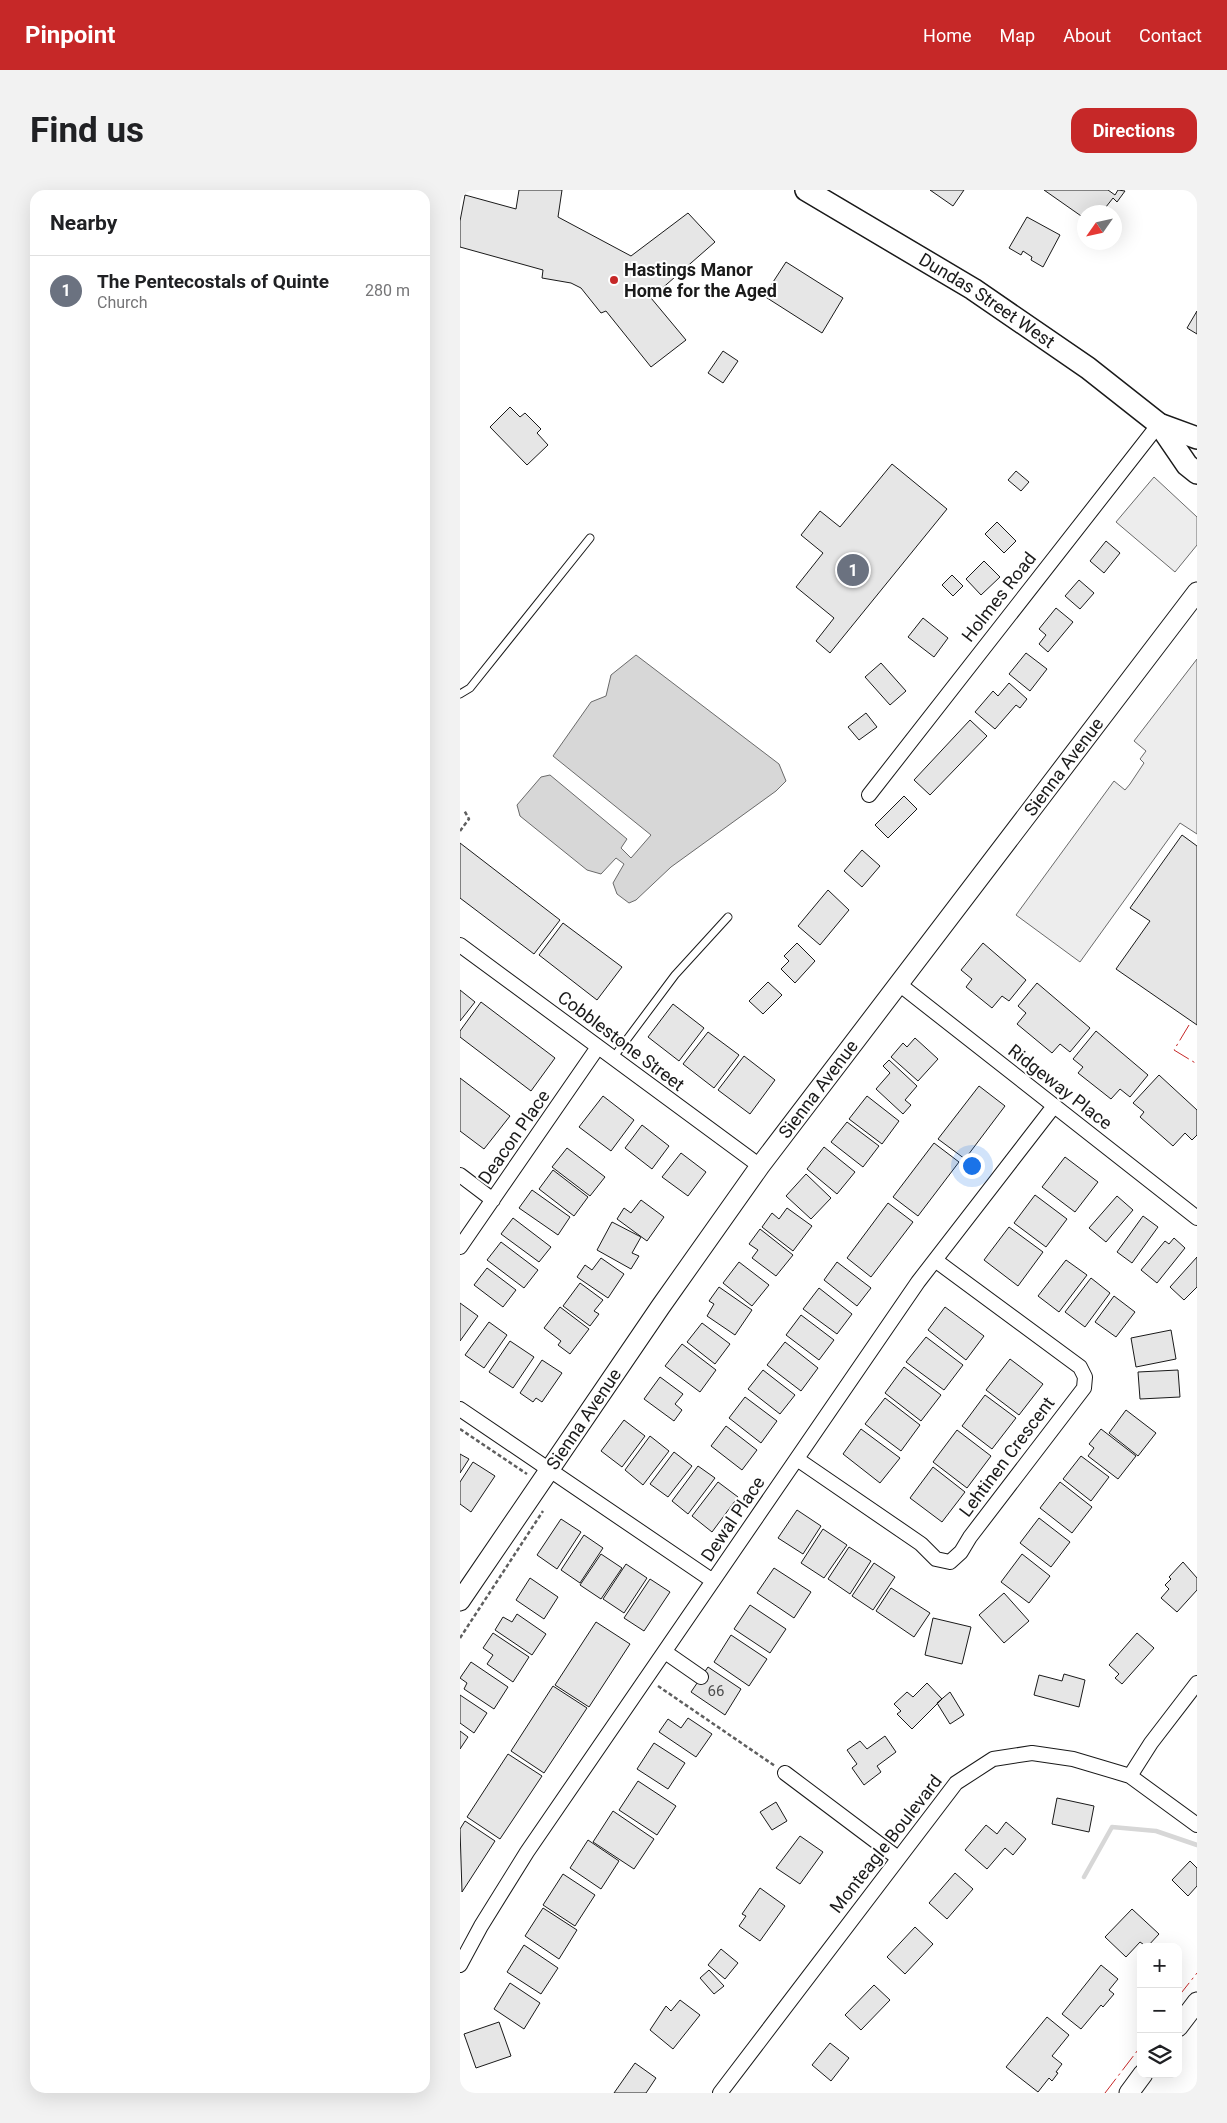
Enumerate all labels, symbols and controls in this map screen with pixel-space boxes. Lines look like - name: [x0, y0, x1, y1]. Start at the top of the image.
- text: Pinpoint: [25, 21, 115, 49]
- text: Home: [923, 25, 972, 46]
- text: Map: [1000, 25, 1035, 46]
- text: About: [1063, 25, 1111, 46]
- text: Contact: [1139, 25, 1202, 46]
- button: Directions: [1071, 108, 1197, 153]
- text: Find us: [30, 110, 144, 151]
- north arrow: [1077, 205, 1122, 250]
- text: Nearby: [50, 211, 117, 235]
- street label: Dundas Street West: [915, 248, 1059, 352]
- place label: Hastings Manor Home for the Aged: [624, 259, 777, 301]
- text: The Pentecostals of Quinte: [97, 270, 329, 293]
- marker: Hastings Manor Home for the Aged: [608, 274, 620, 286]
- text: 1: [61, 281, 71, 300]
- text: 280 m: [365, 281, 410, 300]
- text: Church: [97, 293, 148, 312]
- street label: Holmes Road: [957, 548, 1040, 646]
- pin: 1: [837, 551, 869, 589]
- street label: Sienna Avenue: [1019, 713, 1107, 820]
- street label: Cobblestone Street: [554, 986, 689, 1095]
- street label: Sienna Avenue: [774, 1036, 862, 1142]
- street label: Ridgeway Place: [1004, 1040, 1116, 1134]
- street label: Deacon Place: [474, 1086, 554, 1188]
- your location: [959, 1153, 985, 1179]
- street label: Sienna Avenue: [542, 1364, 625, 1473]
- street label: Lehtinen Crescent: [955, 1393, 1059, 1521]
- street label: Dewal Place: [696, 1472, 769, 1565]
- house number: 66: [708, 1682, 724, 1700]
- street label: Monteagle Boulevard: [825, 1771, 946, 1917]
- map controls: [1137, 1943, 1182, 2078]
- button: +: [1137, 1943, 1182, 1988]
- button: −: [1137, 1988, 1182, 2033]
- button: layers: [1137, 2033, 1182, 2078]

